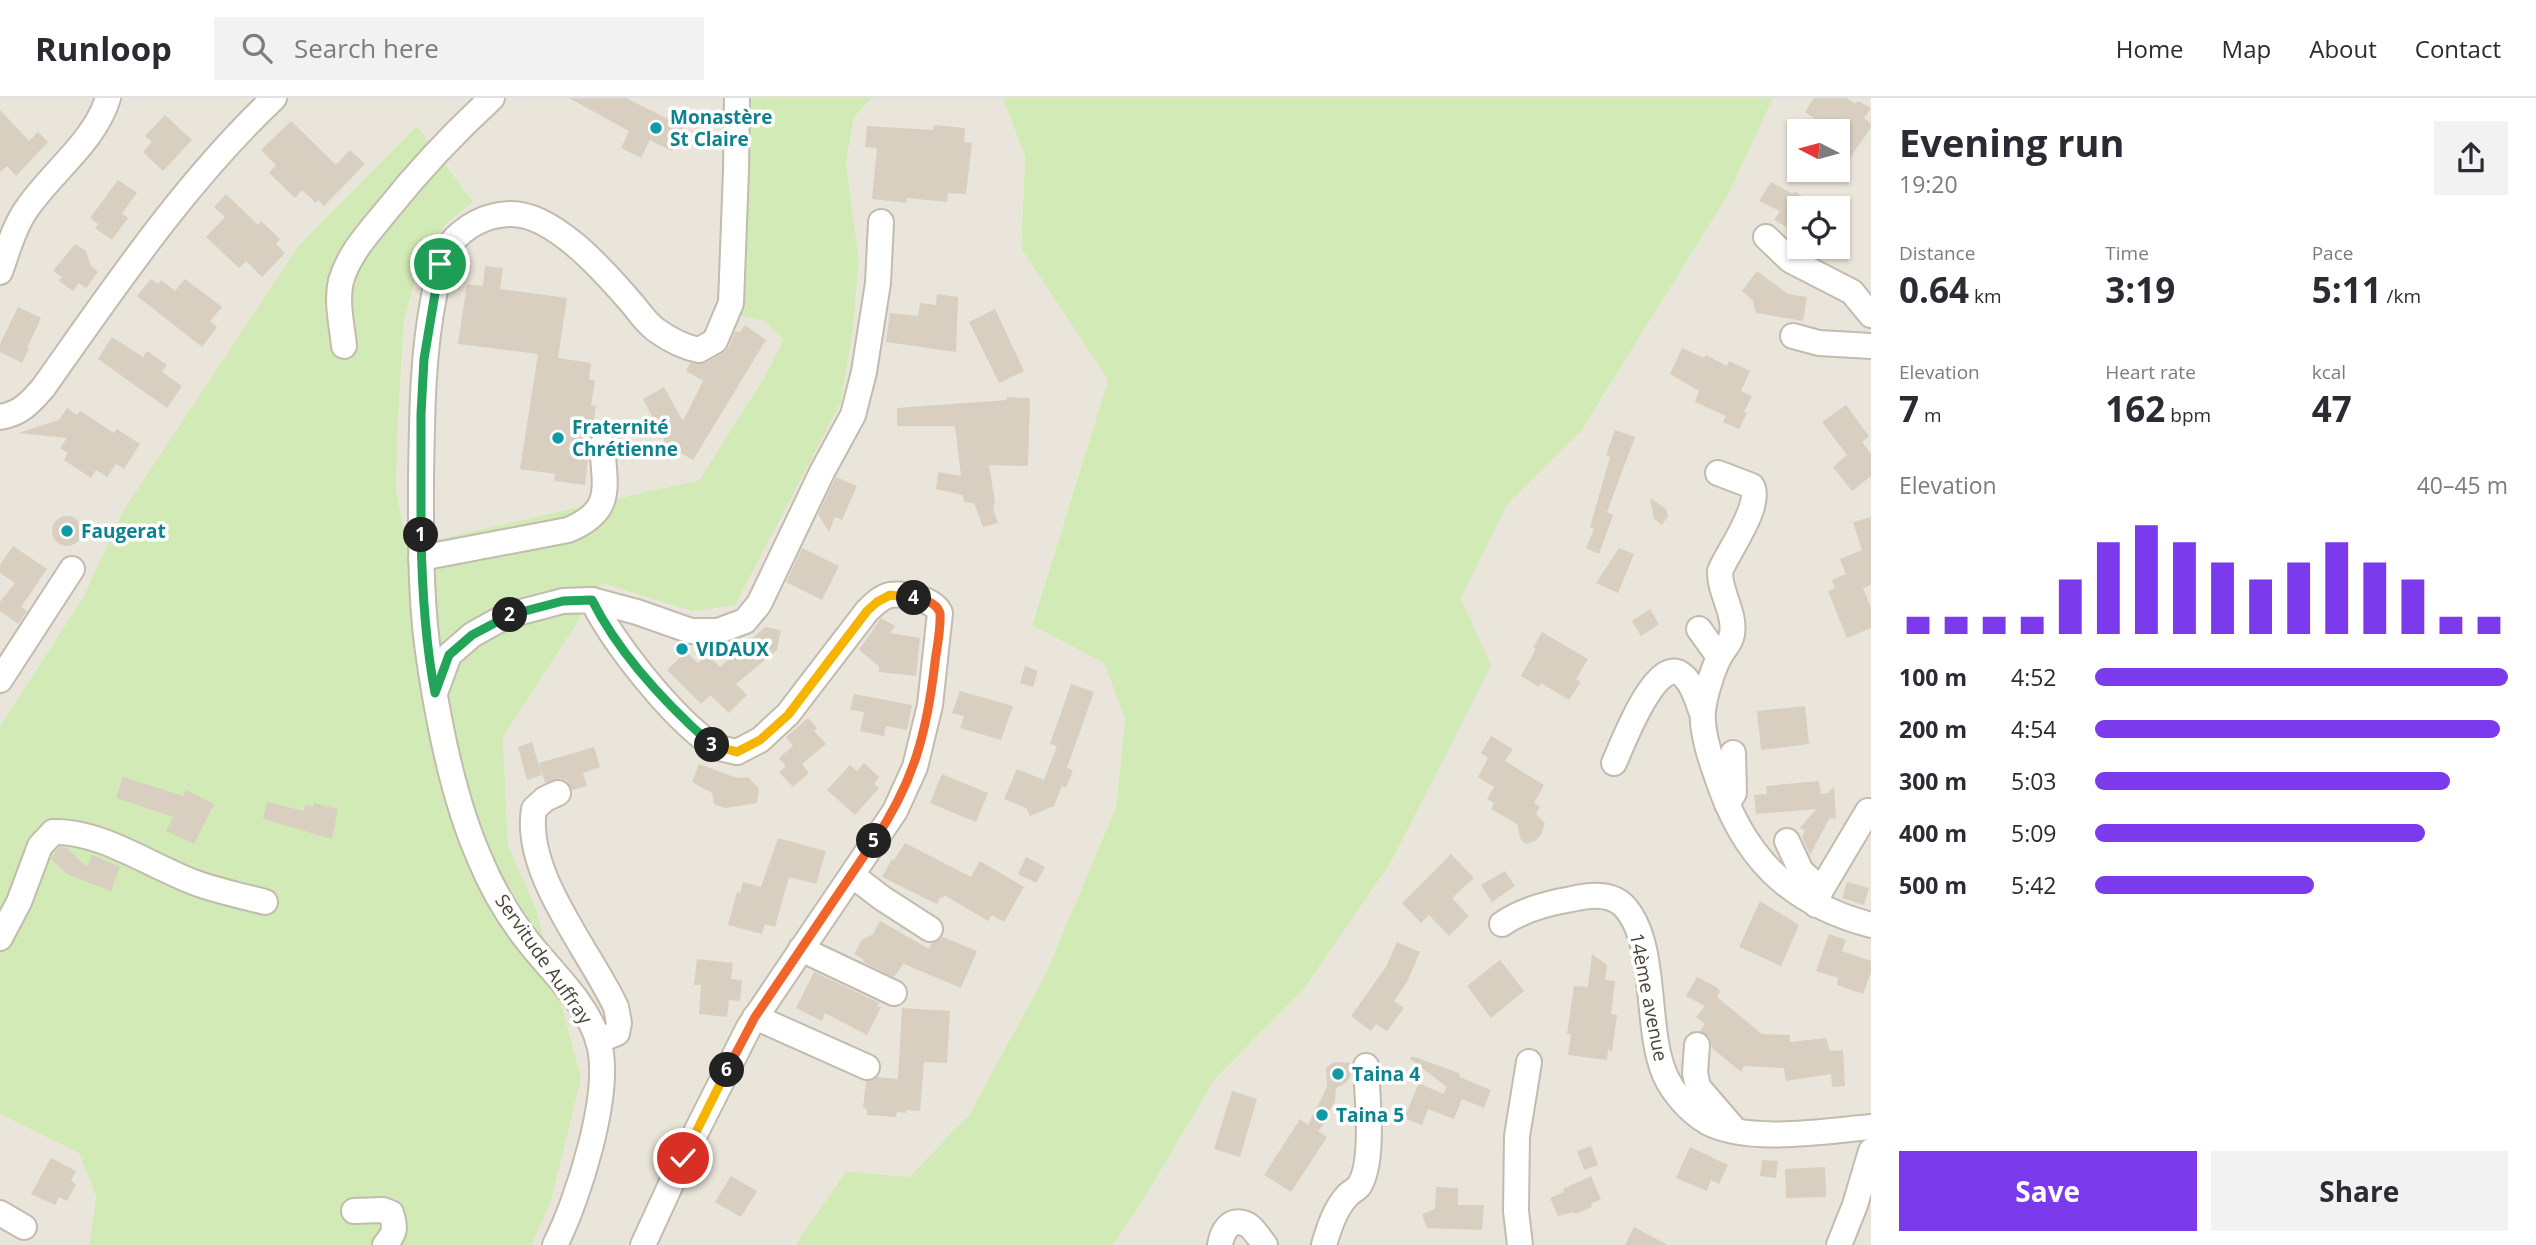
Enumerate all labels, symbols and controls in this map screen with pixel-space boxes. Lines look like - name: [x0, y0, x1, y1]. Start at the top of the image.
- search box: [214, 17, 704, 80]
- text: Runloop: [35, 26, 172, 71]
- icon: search: [238, 29, 276, 67]
- text: Search here: [294, 30, 439, 66]
- text: Home: [2116, 32, 2184, 65]
- text: Map: [2222, 32, 2271, 65]
- text: About: [2309, 32, 2377, 65]
- text: Contact: [2415, 32, 2501, 65]
- place label: Monastère St Claire: [670, 104, 772, 152]
- text: Evening run: [1899, 116, 2124, 168]
- north arrow: [1787, 119, 1850, 182]
- map controls: [1787, 119, 1850, 259]
- marker: Monastère St Claire: [648, 120, 664, 136]
- button: share: [2434, 121, 2508, 195]
- text: 19:20: [1899, 168, 1958, 200]
- button: locate: [1787, 196, 1850, 259]
- pin: [410, 234, 470, 294]
- text: Distance: [1899, 240, 1975, 266]
- text: Time: [2105, 240, 2149, 266]
- text: Pace: [2312, 240, 2353, 266]
- icon: arrive: [421, 245, 459, 283]
- text: 0.64: [1899, 266, 1969, 313]
- text: 3:19: [2105, 266, 2175, 313]
- text: 5:11: [2312, 266, 2382, 313]
- text: km: [1969, 283, 2002, 309]
- text: /km: [2382, 283, 2421, 309]
- text: Elevation: [1899, 359, 1980, 385]
- text: Heart rate: [2105, 359, 2196, 385]
- text: kcal: [2312, 359, 2346, 385]
- text: 7: [1899, 385, 1919, 432]
- text: 162: [2105, 385, 2165, 432]
- text: 47: [2312, 385, 2352, 432]
- text: m: [1919, 402, 1942, 428]
- text: bpm: [2165, 402, 2211, 428]
- place label: Fraternité Chrétienne: [572, 414, 678, 462]
- marker: Fraternité Chrétienne: [550, 430, 566, 446]
- text: Elevation: [1899, 469, 1997, 501]
- text: 40–45 m: [2417, 469, 2508, 501]
- place label: Faugerat: [81, 518, 166, 544]
- pin: 1: [404, 518, 438, 552]
- text: 1: [415, 521, 426, 547]
- marker: Faugerat: [59, 523, 75, 539]
- pin: 4: [897, 580, 932, 616]
- text: 4: [908, 584, 919, 610]
- pin: 2: [492, 598, 528, 632]
- text: 2: [504, 601, 515, 627]
- place label: VIDAUX: [696, 636, 769, 662]
- marker: VIDAUX: [674, 641, 690, 657]
- text: 100 m: [1899, 661, 1967, 693]
- text: 4:52: [2011, 661, 2057, 693]
- text: 200 m: [1899, 713, 1967, 745]
- text: 4:54: [2011, 713, 2057, 745]
- pin: 3: [694, 728, 730, 762]
- text: 3: [706, 731, 717, 757]
- text: 300 m: [1899, 765, 1967, 797]
- text: 5:03: [2011, 765, 2057, 797]
- text: 400 m: [1899, 817, 1967, 849]
- text: 5:09: [2011, 817, 2057, 849]
- pin: 5: [856, 824, 892, 858]
- text: 5: [868, 827, 879, 853]
- text: 500 m: [1899, 869, 1967, 901]
- text: 5:42: [2011, 869, 2057, 901]
- street label: Servitude Auffray: [489, 889, 599, 1030]
- street label: 14ème avenue: [1624, 931, 1674, 1063]
- pin: 6: [710, 1052, 744, 1088]
- text: 6: [721, 1056, 732, 1082]
- place label: Taina 4: [1352, 1061, 1420, 1087]
- marker: Taina 4: [1330, 1066, 1346, 1082]
- place label: Taina 5: [1336, 1102, 1404, 1128]
- marker: Taina 5: [1314, 1107, 1330, 1123]
- pin: [653, 1128, 713, 1188]
- icon: check: [664, 1139, 702, 1177]
- button: Save: [1899, 1151, 2197, 1231]
- button: Share: [2211, 1151, 2508, 1231]

